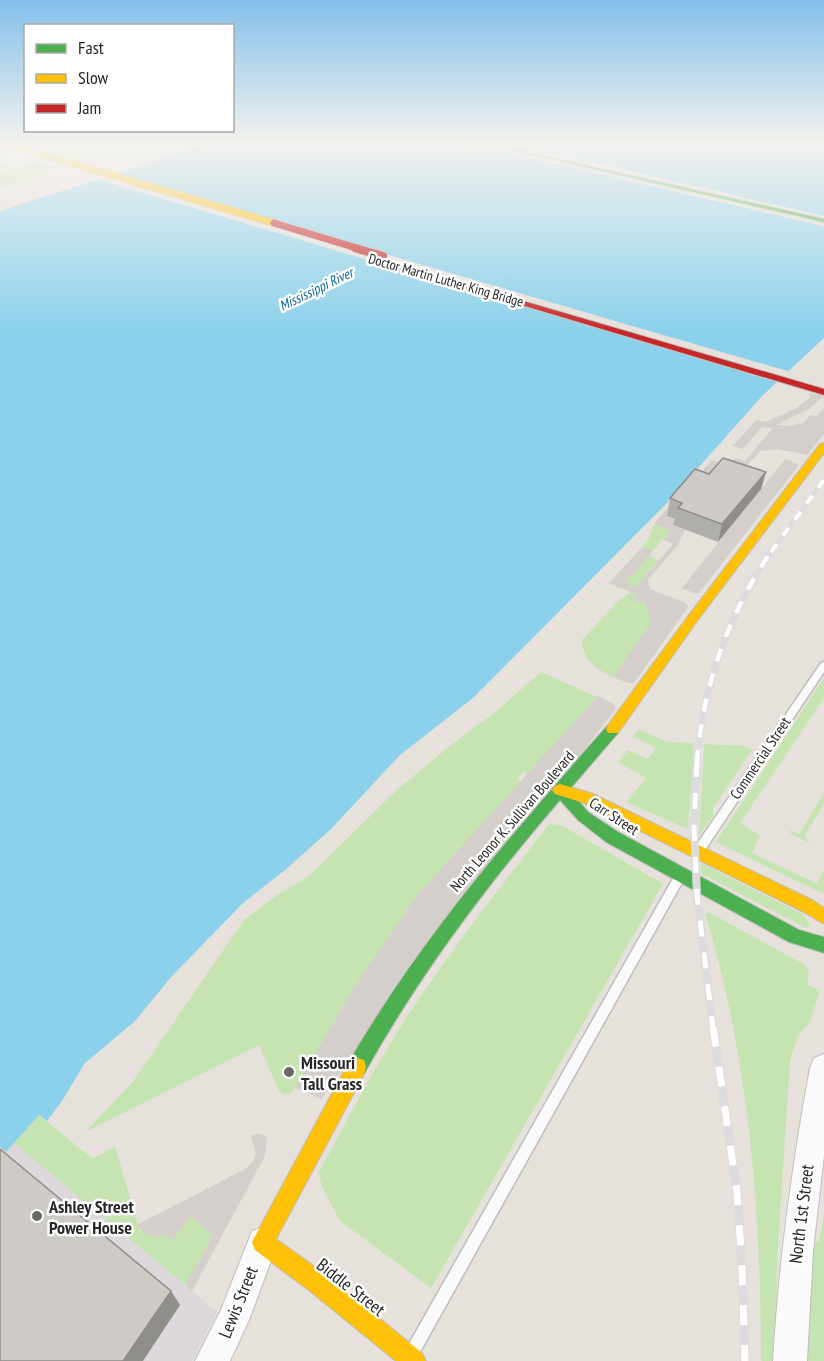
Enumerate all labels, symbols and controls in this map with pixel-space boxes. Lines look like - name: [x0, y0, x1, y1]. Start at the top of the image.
- legend: [24, 24, 234, 132]
- text: Fast: [78, 36, 104, 59]
- text: Slow: [78, 66, 109, 89]
- text: Jam: [77, 96, 101, 119]
- street label: Doctor Martin Luther King Bridge: [366, 249, 526, 311]
- water label: Mississippi River: [276, 262, 358, 315]
- street label: Commercial Street: [726, 713, 794, 803]
- street label: North Leonor K. Sullivan Boulevard: [446, 747, 578, 895]
- street label: Carr Street: [586, 793, 642, 839]
- place label: Missouri Tall Grass: [301, 1051, 362, 1095]
- marker: Missouri Tall Grass: [282, 1065, 296, 1079]
- street label: North 1st Street: [784, 1163, 818, 1265]
- place label: Ashley Street Power House: [48, 1195, 134, 1239]
- marker: Ashley Street Power House: [30, 1209, 44, 1223]
- street label: Biddle Street: [312, 1253, 390, 1321]
- street label: Lewis Street: [213, 1263, 263, 1341]

